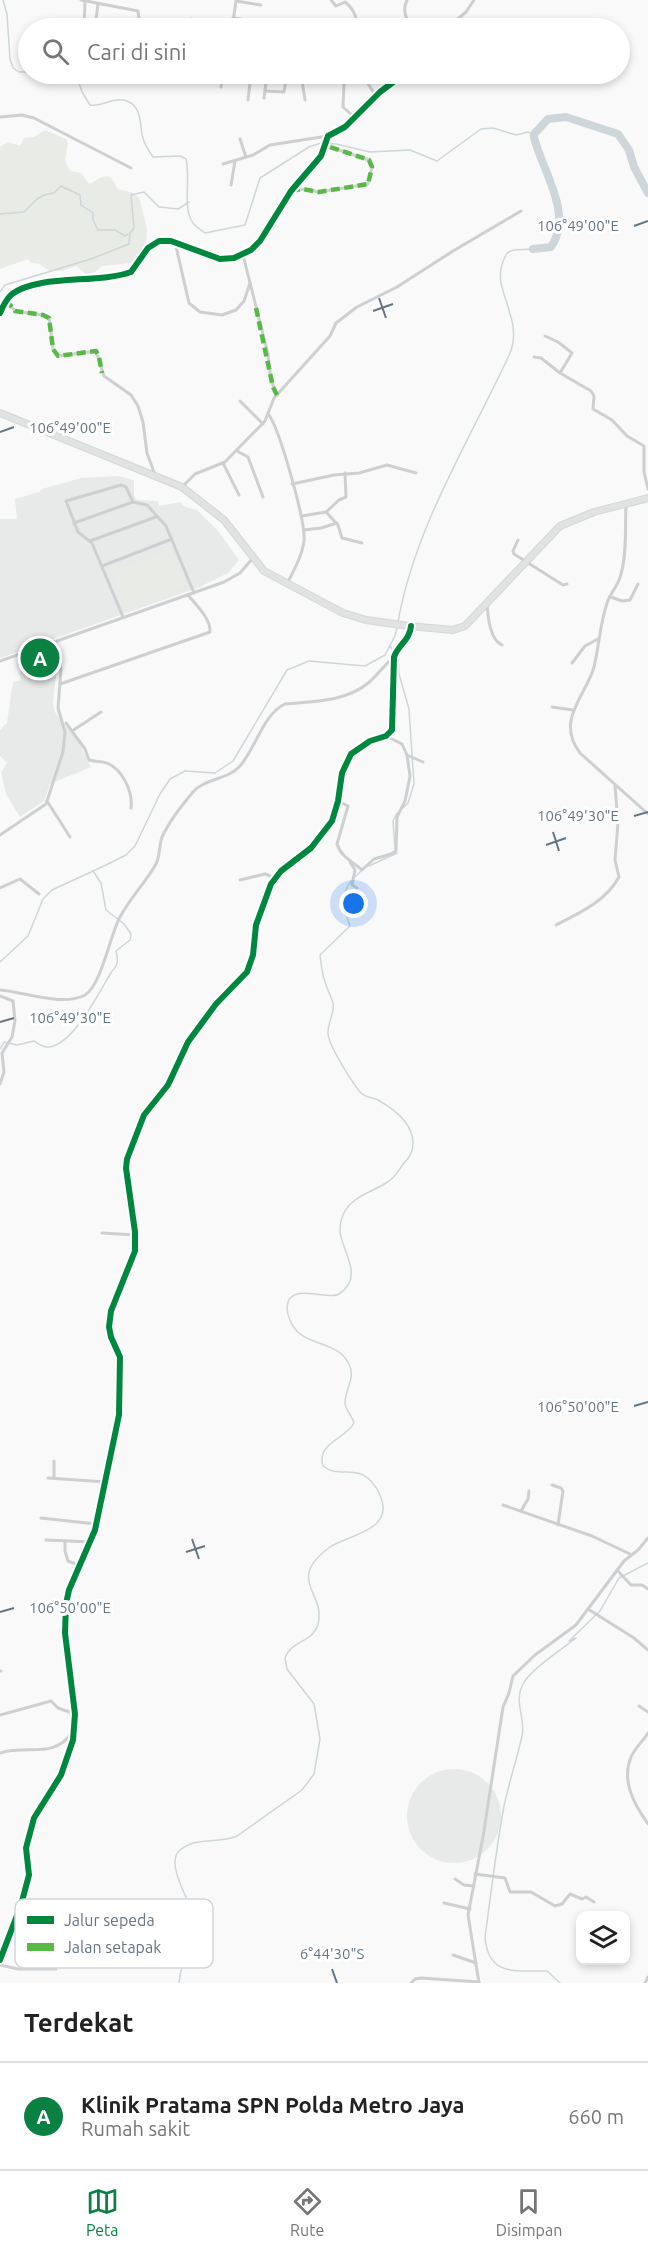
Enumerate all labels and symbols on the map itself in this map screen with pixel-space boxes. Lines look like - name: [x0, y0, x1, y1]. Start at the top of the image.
- text: 106°49'00"E: [537, 217, 619, 234]
- text: 106°49'00"E: [29, 419, 111, 436]
- pin: A: [20, 636, 60, 680]
- text: 106°49'30"E: [537, 807, 619, 824]
- your location: [339, 889, 368, 918]
- text: 106°49'30"E: [29, 1009, 111, 1026]
- text: 106°50'00"E: [537, 1398, 619, 1415]
- text: 106°50'00"E: [29, 1599, 111, 1616]
- legend: [15, 1899, 213, 1968]
- text: Jalur sepeda: [64, 1911, 155, 1929]
- text: Jalan setapak: [64, 1938, 161, 1956]
- text: 6°44'30"S: [300, 1945, 364, 1962]

